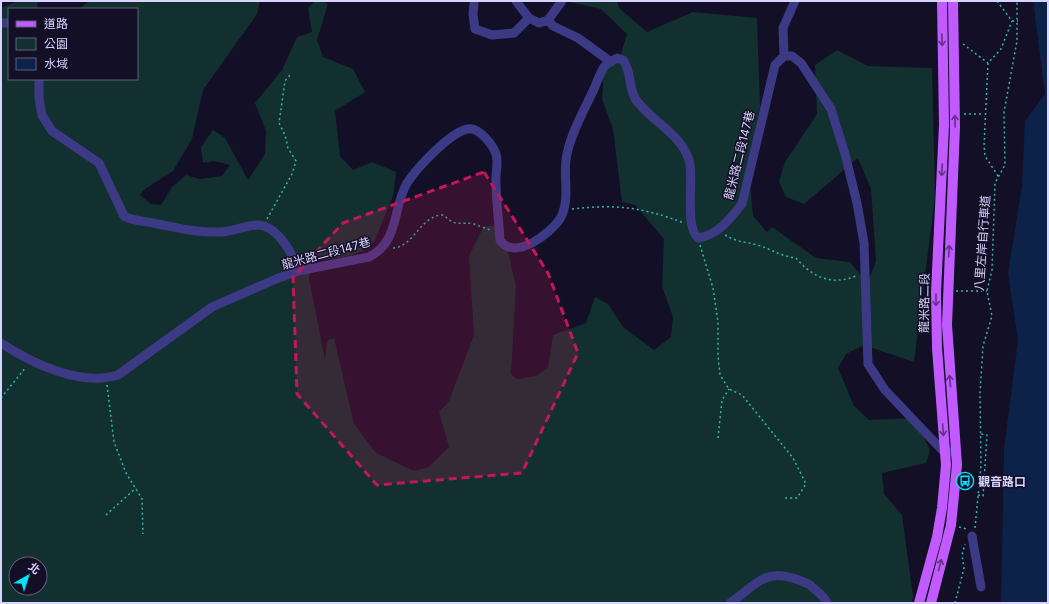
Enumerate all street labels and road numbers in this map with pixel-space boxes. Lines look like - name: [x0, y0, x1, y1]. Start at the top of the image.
- street label: 龍米路二段147巷: [721, 109, 757, 201]
- street label: 八里左岸自行車道: [971, 195, 993, 291]
- street label: 龍米路二段147巷: [280, 234, 372, 272]
- street label: 龍米路二段: [916, 273, 932, 333]

